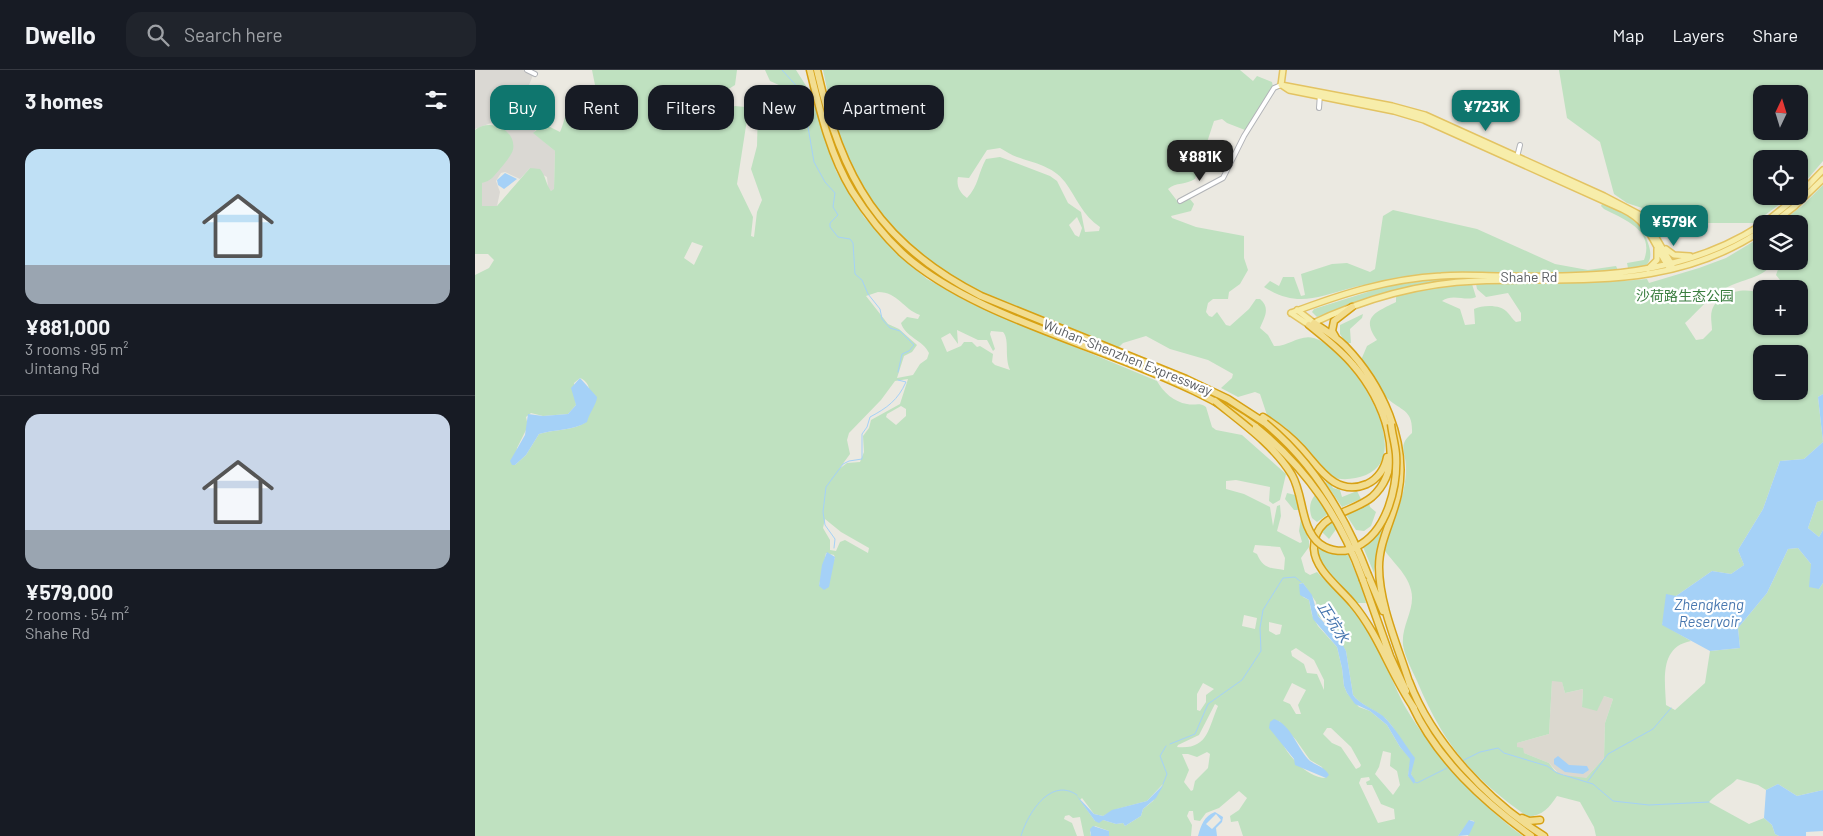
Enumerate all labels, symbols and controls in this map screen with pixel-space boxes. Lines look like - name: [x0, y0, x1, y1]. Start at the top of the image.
- search box: [126, 12, 476, 57]
- text: Dwello: [25, 20, 96, 49]
- icon: search: [144, 21, 172, 49]
- text: Search here: [184, 23, 283, 46]
- text: Map: [1612, 24, 1644, 46]
- text: Layers: [1672, 24, 1725, 46]
- text: Share: [1753, 24, 1798, 46]
- chip: Buy: [490, 85, 555, 130]
- chip: Rent: [565, 85, 638, 130]
- chip: Filters: [648, 85, 734, 130]
- chip: New: [744, 85, 814, 130]
- chip: Apartment: [824, 85, 944, 130]
- north arrow: [1753, 85, 1807, 140]
- map controls: [1753, 85, 1808, 400]
- icon: filters: [422, 86, 450, 114]
- text: 3 homes: [25, 88, 103, 113]
- pin: ¥723K: [1451, 90, 1521, 132]
- text: ¥723K: [1463, 96, 1509, 115]
- pin: ¥881K: [1165, 140, 1235, 182]
- text: ¥881K: [1178, 146, 1222, 165]
- button: locate: [1753, 150, 1808, 205]
- icon: home: [193, 181, 283, 271]
- pin: ¥579K: [1639, 204, 1709, 247]
- text: ¥579K: [1651, 211, 1697, 230]
- button: layers: [1753, 215, 1808, 270]
- street label: Shahe Rd: [1501, 268, 1557, 285]
- button: +: [1753, 280, 1808, 335]
- park label: 沙荷路生态公园: [1636, 287, 1734, 304]
- text: ¥881,000: [25, 314, 110, 339]
- street label: Wuhan-Shenzhen Expressway: [1041, 315, 1216, 399]
- text: 3 rooms · 95 m²: [25, 339, 129, 358]
- button: −: [1753, 345, 1808, 400]
- text: Jintang Rd: [25, 358, 100, 377]
- icon: home: [193, 447, 283, 537]
- text: ¥579,000: [25, 579, 113, 604]
- water label: Zhengkeng Reservoir: [1674, 595, 1744, 630]
- water label: 正坑水: [1314, 598, 1354, 647]
- text: 2 rooms · 54 m²: [25, 604, 129, 623]
- text: Shahe Rd: [25, 623, 90, 642]

